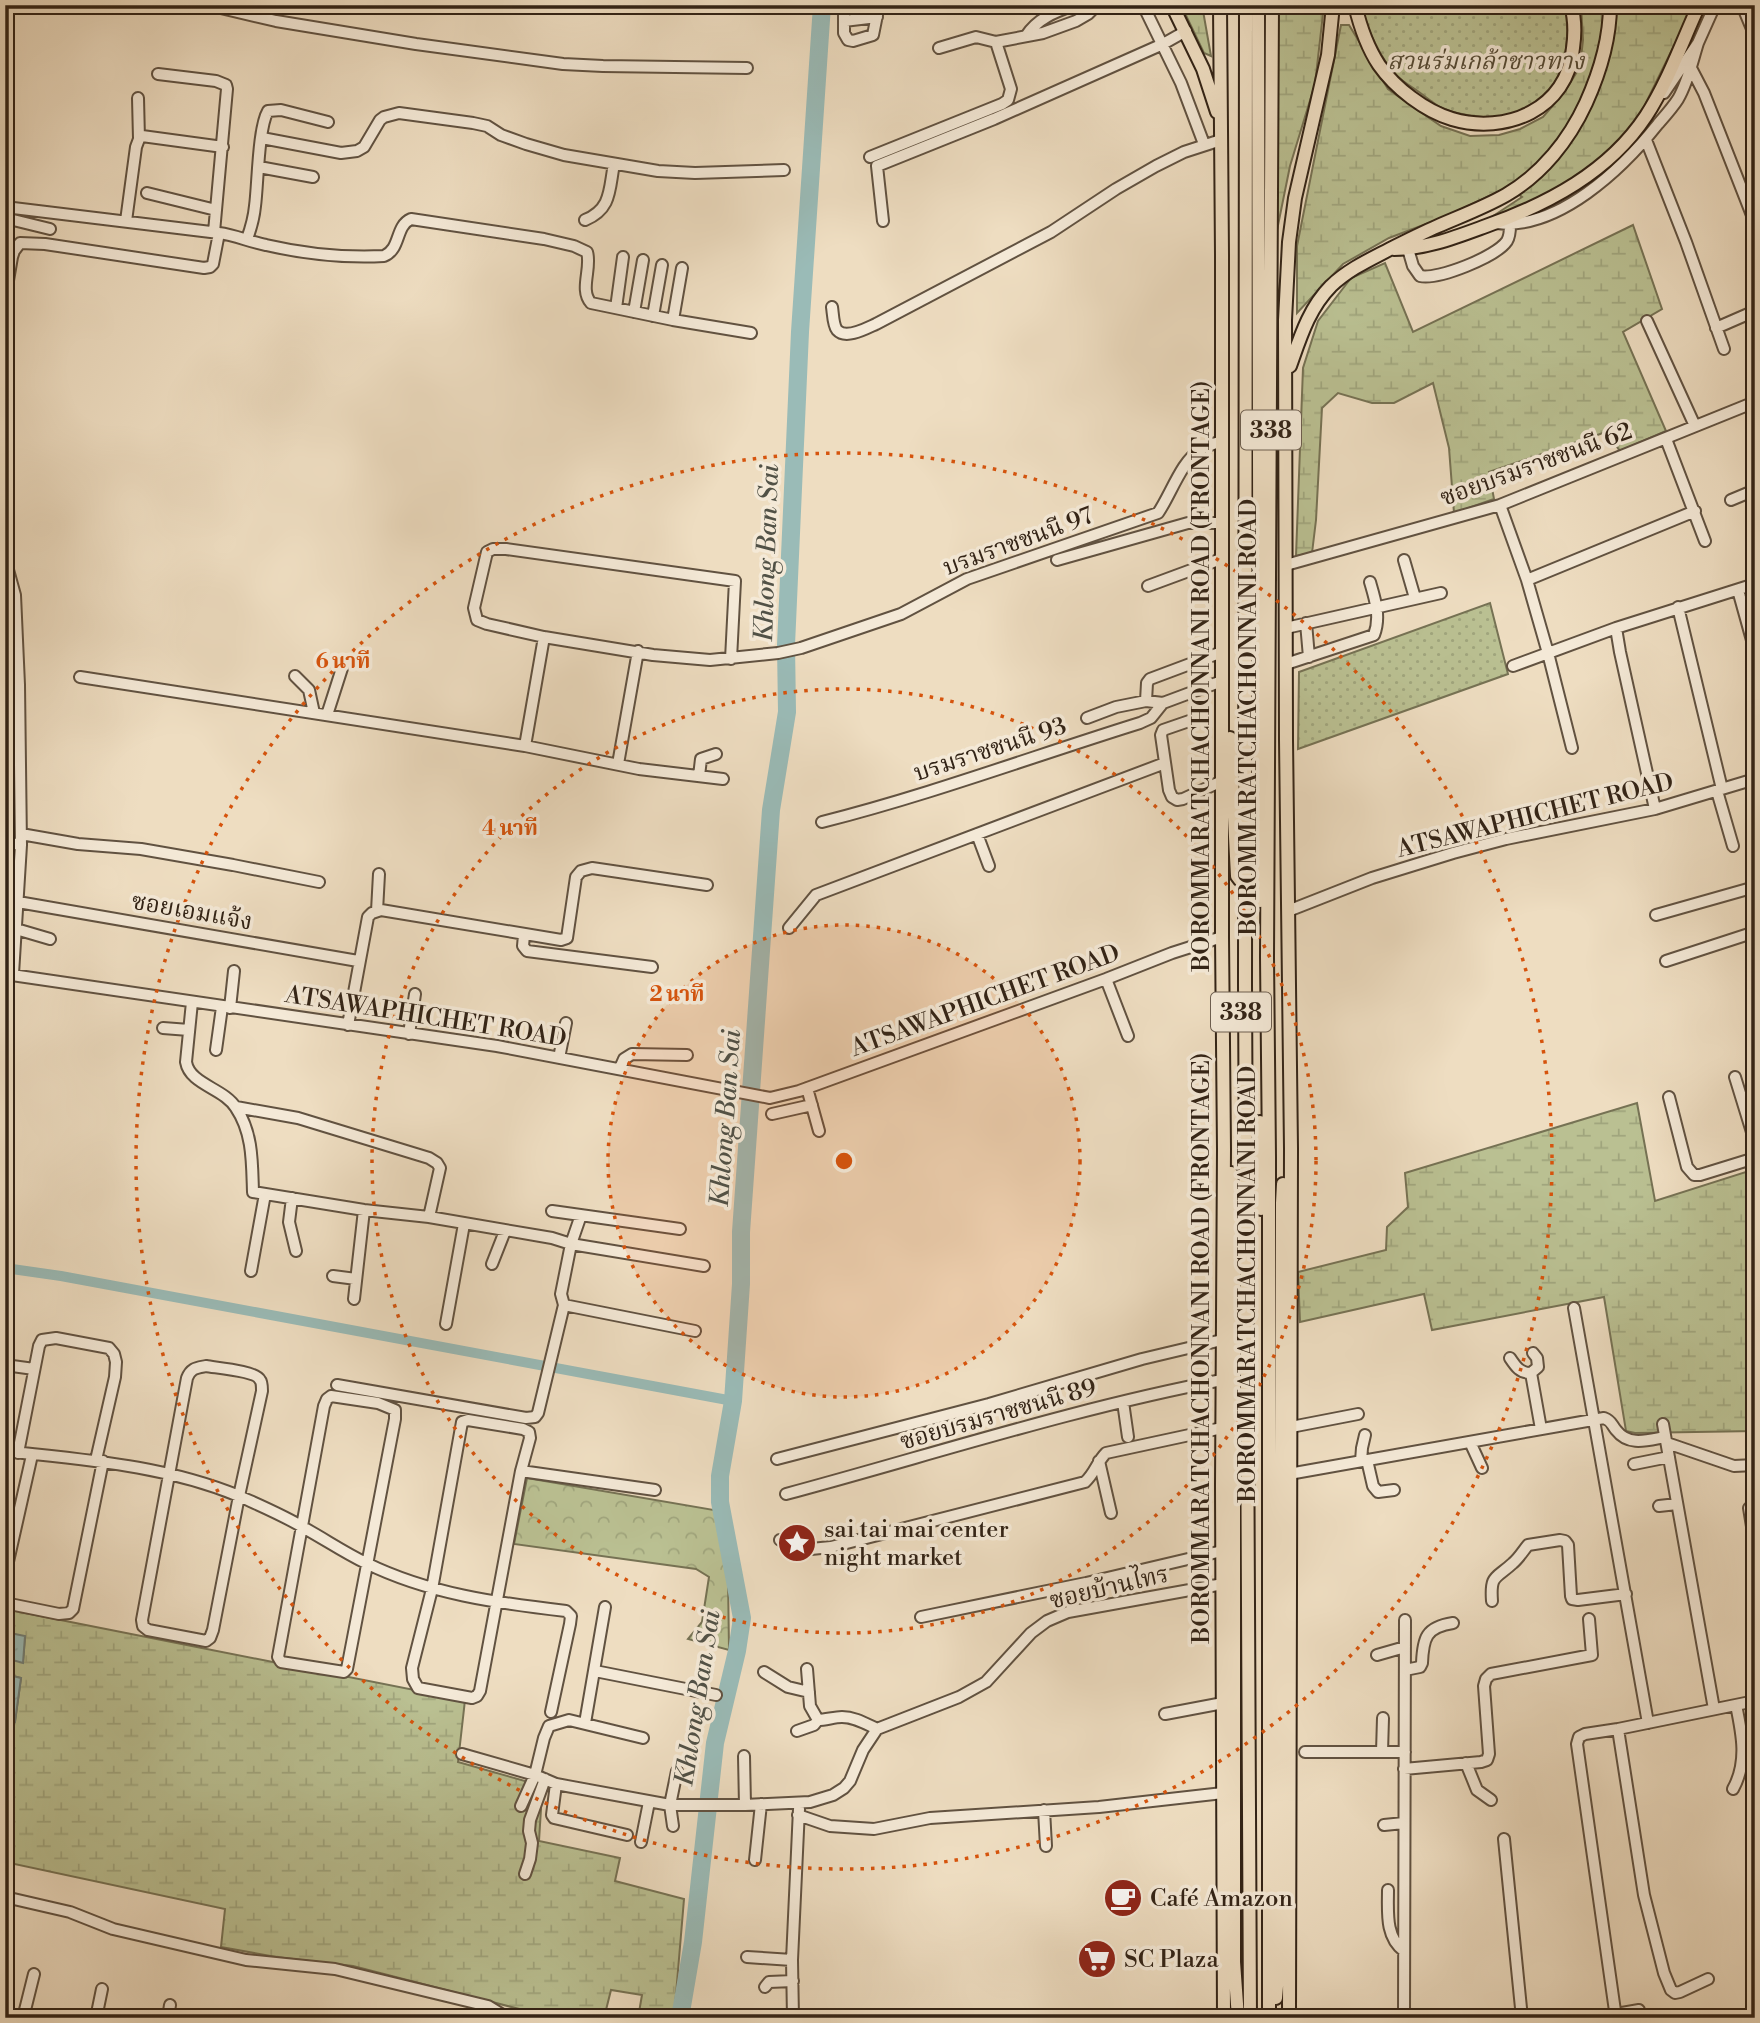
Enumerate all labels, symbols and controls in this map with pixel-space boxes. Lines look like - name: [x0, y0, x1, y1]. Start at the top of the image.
- park label: สวนร่มเกล้าชาวทาง: [1387, 47, 1586, 77]
- street label: BOROMMARATCHACHONNANI ROAD (FRONTAGE): [1187, 381, 1217, 972]
- road number: 338: [1241, 410, 1301, 450]
- street label: ซอยบรมราชชนนี 62: [1436, 416, 1636, 514]
- water label: Khlong Ban Sai: [748, 463, 786, 643]
- street label: BOROMMARATCHACHONNANI ROAD: [1234, 499, 1264, 936]
- street label: บรมราชชนนี 97: [939, 501, 1097, 583]
- text: 6 นาที: [316, 649, 370, 675]
- street label: บรมราชชนนี 93: [910, 711, 1070, 789]
- street label: ATSAWAPHICHET ROAD: [1393, 767, 1677, 865]
- text: 4 นาที: [482, 816, 538, 842]
- street label: ซอยเอมแจ้ง: [129, 887, 255, 937]
- street label: ATSAWAPHICHET ROAD: [846, 938, 1124, 1064]
- street label: ATSAWAPHICHET ROAD: [282, 980, 569, 1054]
- text: 2 นาที: [650, 982, 704, 1008]
- road number: 338: [1211, 993, 1271, 1032]
- water label: Khlong Ban Sai: [704, 1027, 748, 1208]
- street label: BOROMMARATCHACHONNANI ROAD (FRONTAGE): [1187, 1053, 1217, 1644]
- street label: BOROMMARATCHACHONNANI ROAD: [1233, 1066, 1263, 1503]
- centre of rings: [832, 1149, 856, 1173]
- street label: ซอยบรมราชชนนี 89: [897, 1373, 1100, 1457]
- place label: sai tai mai center night market: [824, 1515, 1009, 1573]
- place icon: sai tai mai center night market: [776, 1522, 818, 1564]
- street label: ซอยบ้านไทร: [1046, 1556, 1172, 1616]
- water label: Khlong Ban Sai: [668, 1607, 728, 1789]
- cafe icon: Café Amazon: [1102, 1877, 1144, 1919]
- place label: Café Amazon: [1150, 1884, 1293, 1914]
- supermarket icon: SC Plaza: [1076, 1938, 1118, 1980]
- place label: SC Plaza: [1124, 1945, 1219, 1975]

